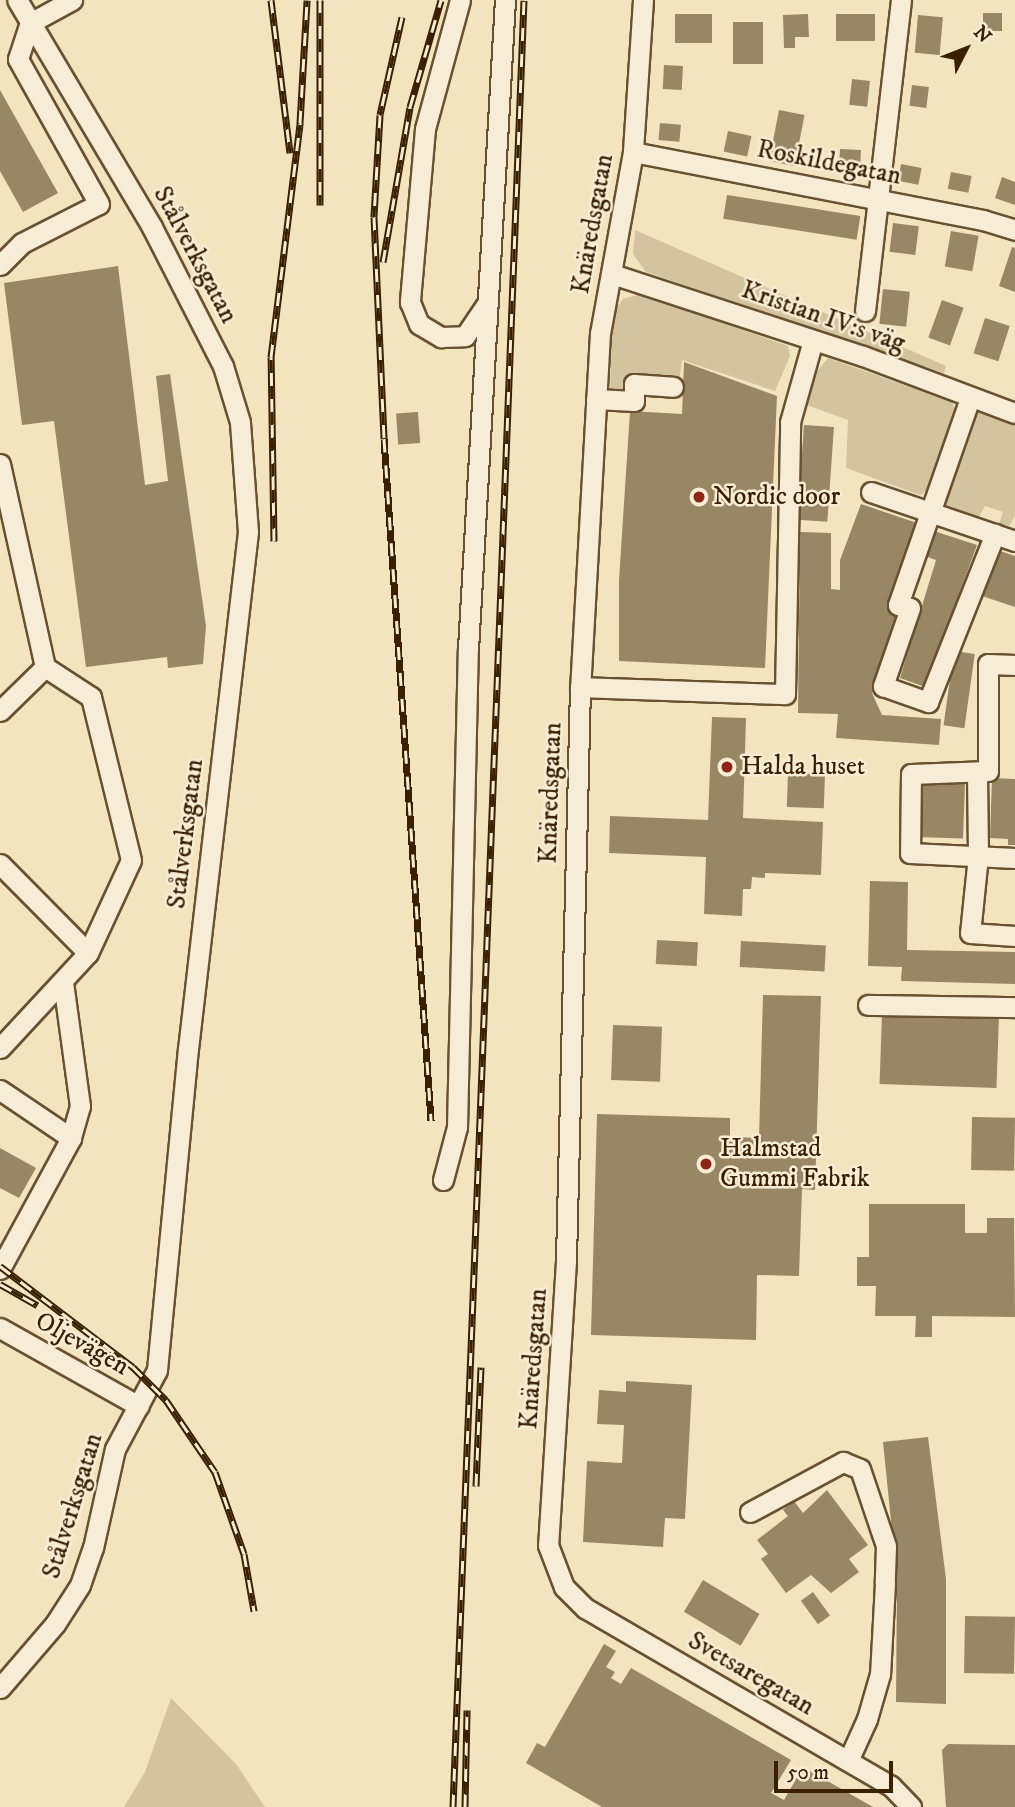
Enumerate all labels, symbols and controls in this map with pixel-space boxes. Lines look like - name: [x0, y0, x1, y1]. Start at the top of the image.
- north arrow: [931, 14, 1001, 84]
- text: N: [968, 21, 996, 48]
- street label: Roskildegatan: [754, 134, 904, 192]
- street label: Knäredsgatan: [565, 152, 621, 296]
- street label: Stålverksgatan: [146, 181, 244, 329]
- street label: Kristian IV:s väg: [737, 274, 909, 360]
- place label: Nordic door: [713, 481, 840, 513]
- marker: Nordic door: [691, 489, 707, 505]
- street label: Knäredsgatan: [533, 722, 569, 864]
- place label: Halda huset: [741, 751, 865, 783]
- street label: Stålverksgatan: [161, 757, 211, 911]
- marker: Halda huset: [719, 759, 735, 775]
- place label: Halmstad Gummi Fabrik: [720, 1133, 870, 1194]
- marker: Halmstad Gummi Fabrik: [698, 1156, 714, 1172]
- street label: Knäredsgatan: [513, 1287, 555, 1431]
- street label: Oljevägen: [30, 1305, 134, 1383]
- street label: Stålverksgatan: [36, 1429, 110, 1583]
- street label: Svetsaregatan: [682, 1625, 820, 1723]
- scale bar: [777, 1748, 896, 1792]
- text: 50 m: [787, 1760, 829, 1786]

